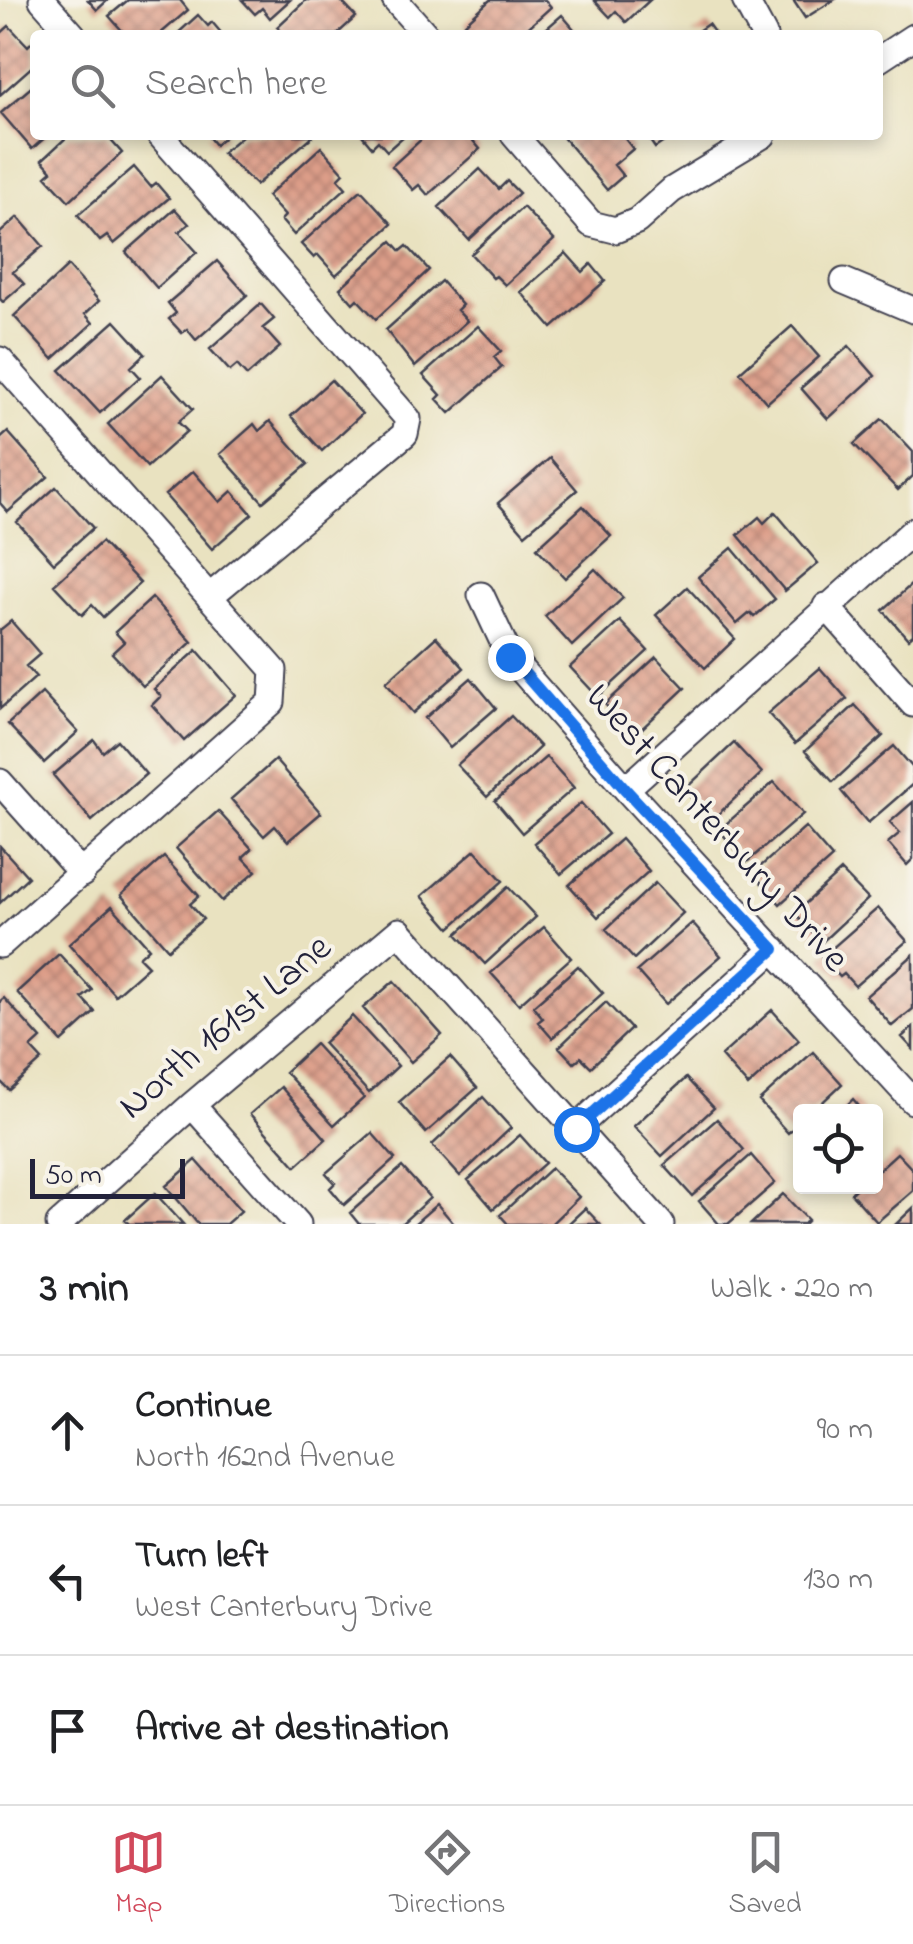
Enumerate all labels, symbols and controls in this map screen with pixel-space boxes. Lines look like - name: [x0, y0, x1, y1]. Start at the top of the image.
- search box: [30, 30, 883, 140]
- text: Search here: [145, 57, 327, 113]
- icon: search: [65, 58, 120, 113]
- route end: [488, 635, 534, 681]
- street label: West Canterbury Drive: [570, 671, 862, 987]
- street label: North 161st Lane: [106, 921, 346, 1135]
- map controls: [793, 1104, 883, 1194]
- button: locate: [793, 1104, 883, 1194]
- route start: [554, 1107, 600, 1153]
- scale bar: [30, 1154, 185, 1198]
- text: 50 m: [45, 1156, 102, 1197]
- text: 3 min: [40, 1259, 129, 1320]
- text: Walk · 220 m: [710, 1266, 873, 1313]
- text: Continue: [135, 1379, 271, 1435]
- icon: ahead: [40, 1403, 95, 1458]
- text: 90 m: [817, 1407, 873, 1454]
- text: North 162nd Avenue: [135, 1435, 395, 1482]
- text: Turn left: [135, 1529, 268, 1585]
- icon: left: [40, 1553, 95, 1608]
- text: 130 m: [803, 1557, 873, 1604]
- text: West Canterbury Drive: [135, 1585, 432, 1632]
- text: Arrive at destination: [135, 1702, 449, 1758]
- icon: arrive: [40, 1703, 95, 1758]
- tab: Map: [111, 1825, 166, 1926]
- tab: Directions: [389, 1825, 506, 1926]
- tab: Saved: [729, 1825, 802, 1926]

